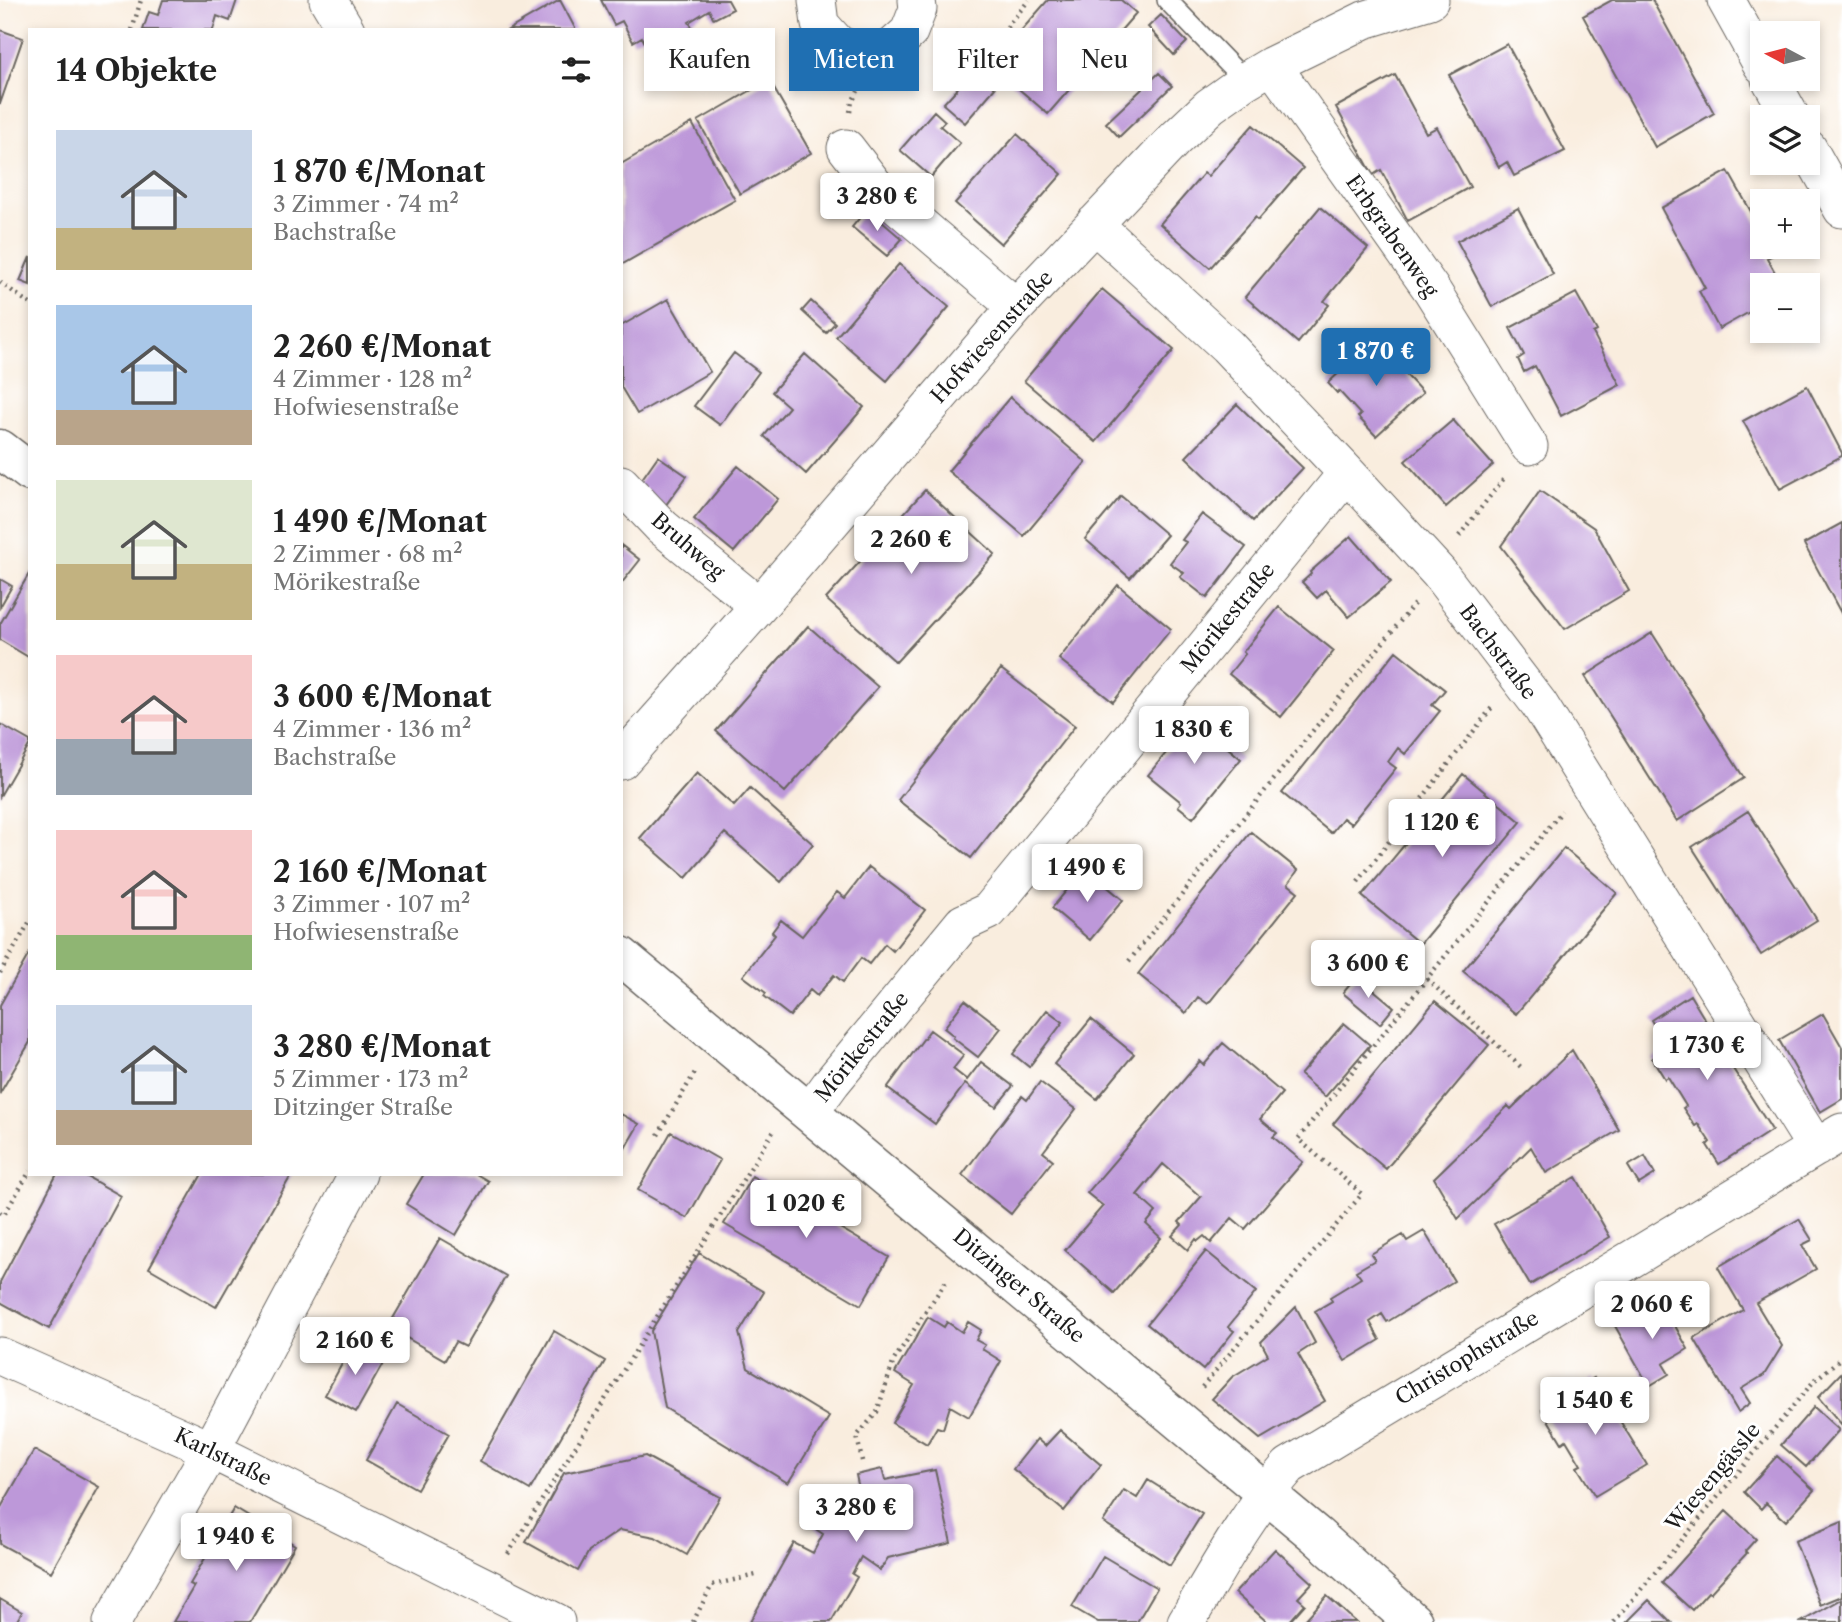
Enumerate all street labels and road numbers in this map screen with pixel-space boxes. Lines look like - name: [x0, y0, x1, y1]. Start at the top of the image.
- street label: Erbgrabenweg: [1341, 170, 1444, 302]
- street label: Hofwiesenstraße: [925, 265, 1058, 408]
- street label: Bruhweg: [647, 507, 731, 585]
- street label: Mörikestraße: [1176, 558, 1280, 678]
- street label: Bachstraße: [1455, 599, 1542, 704]
- street label: Mörikestraße: [810, 987, 914, 1107]
- street label: Ditzinger Straße: [948, 1223, 1090, 1348]
- street label: Christophstraße: [1391, 1305, 1543, 1410]
- street label: Wiesengässle: [1659, 1417, 1765, 1537]
- street label: Karlstraße: [170, 1422, 276, 1491]

